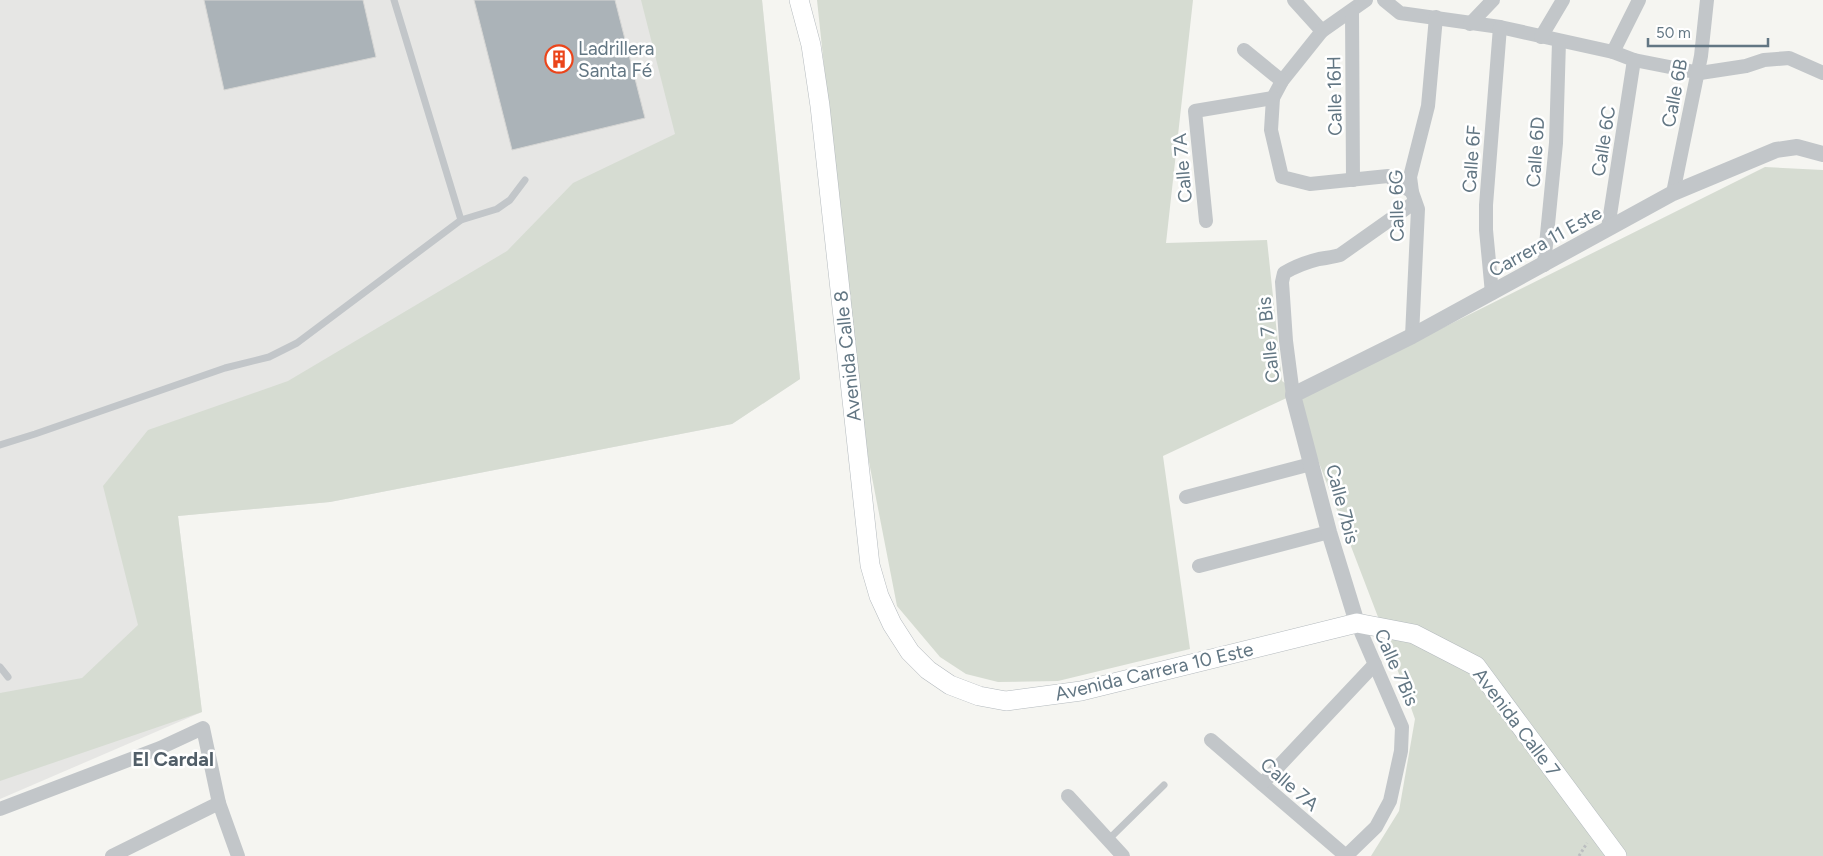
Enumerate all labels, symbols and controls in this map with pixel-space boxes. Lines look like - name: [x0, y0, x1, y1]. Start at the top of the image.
- scale bar: [1648, 15, 1768, 47]
- text: 50 m: [1656, 24, 1691, 42]
- place label: Ladrillera Santa Fé: [578, 37, 654, 82]
- building icon: Ladrillera Santa Fé: [544, 44, 574, 74]
- street label: Calle 16H: [1322, 56, 1347, 136]
- street label: Calle 6B: [1657, 57, 1692, 129]
- street label: Calle 6C: [1587, 104, 1620, 178]
- street label: Calle 6D: [1522, 116, 1549, 188]
- street label: Calle 6F: [1458, 124, 1485, 194]
- street label: Calle 7A: [1168, 132, 1197, 204]
- street label: Calle 6G: [1384, 170, 1409, 242]
- street label: Carrera 11 Este: [1485, 201, 1606, 282]
- street label: Avenida Calle 8: [829, 289, 866, 423]
- street label: Calle 7 Bis: [1253, 296, 1284, 384]
- street label: Calle 7bis: [1321, 462, 1364, 547]
- street label: Calle 7Bis: [1369, 625, 1424, 709]
- street label: Avenida Carrera 10 Este: [1053, 637, 1256, 706]
- street label: Avenida Calle 7: [1468, 663, 1565, 781]
- district label: El Cardal: [132, 747, 214, 771]
- street label: Calle 7A: [1256, 753, 1324, 816]

